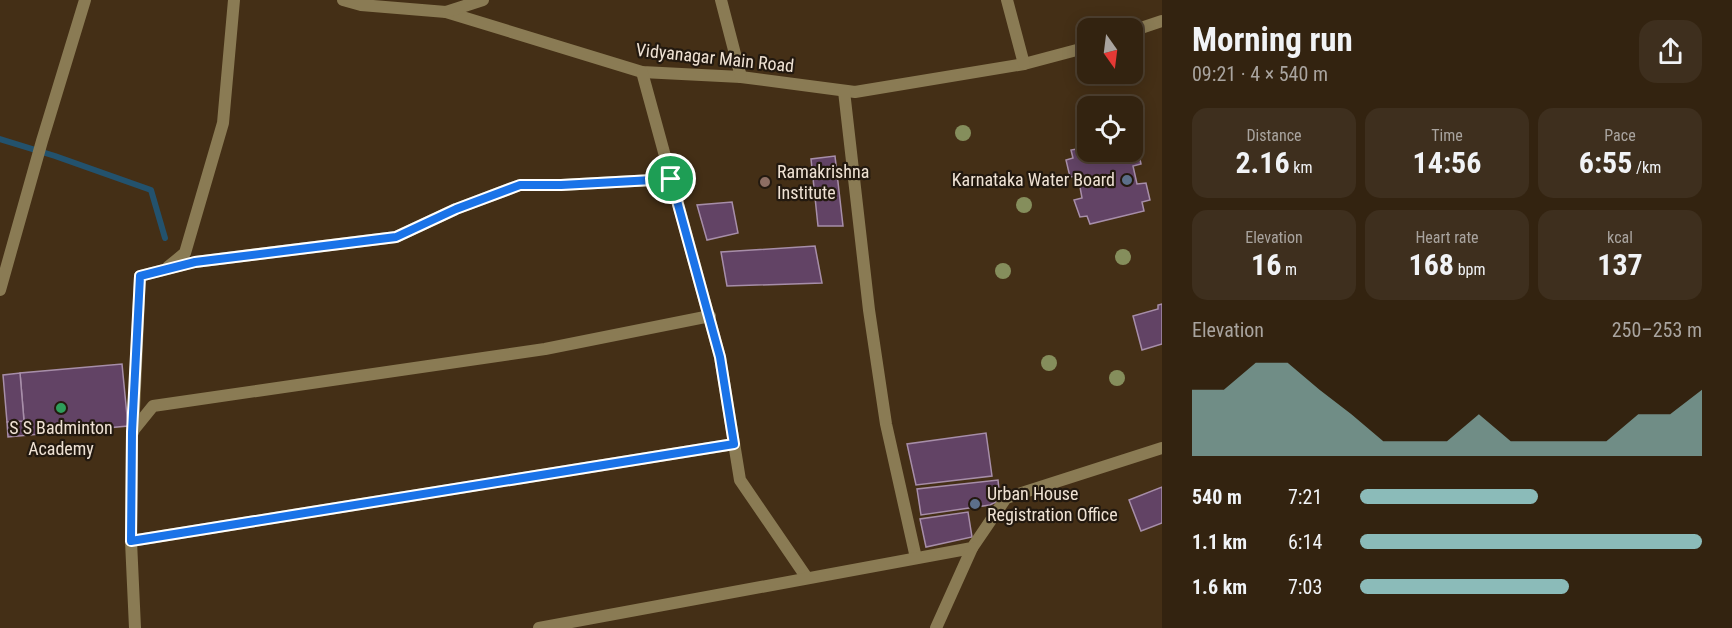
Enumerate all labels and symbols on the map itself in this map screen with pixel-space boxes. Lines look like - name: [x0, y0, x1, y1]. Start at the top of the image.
- north arrow: [1077, 18, 1143, 84]
- street label: Vidyanagar Main Road: [635, 39, 795, 76]
- pin: [645, 153, 696, 204]
- place label: Ramakrishna Institute: [777, 161, 869, 203]
- place label: Karnataka Water Board: [952, 169, 1115, 190]
- marker: Karnataka Water Board: [1120, 173, 1134, 187]
- marker: Ramakrishna Institute: [758, 175, 772, 189]
- marker: S S Badminton Academy: [54, 401, 68, 415]
- place label: S S Badminton Academy: [9, 417, 113, 459]
- place label: Urban House Registration Office: [987, 483, 1118, 525]
- marker: Urban House Registration Office: [968, 497, 982, 511]

